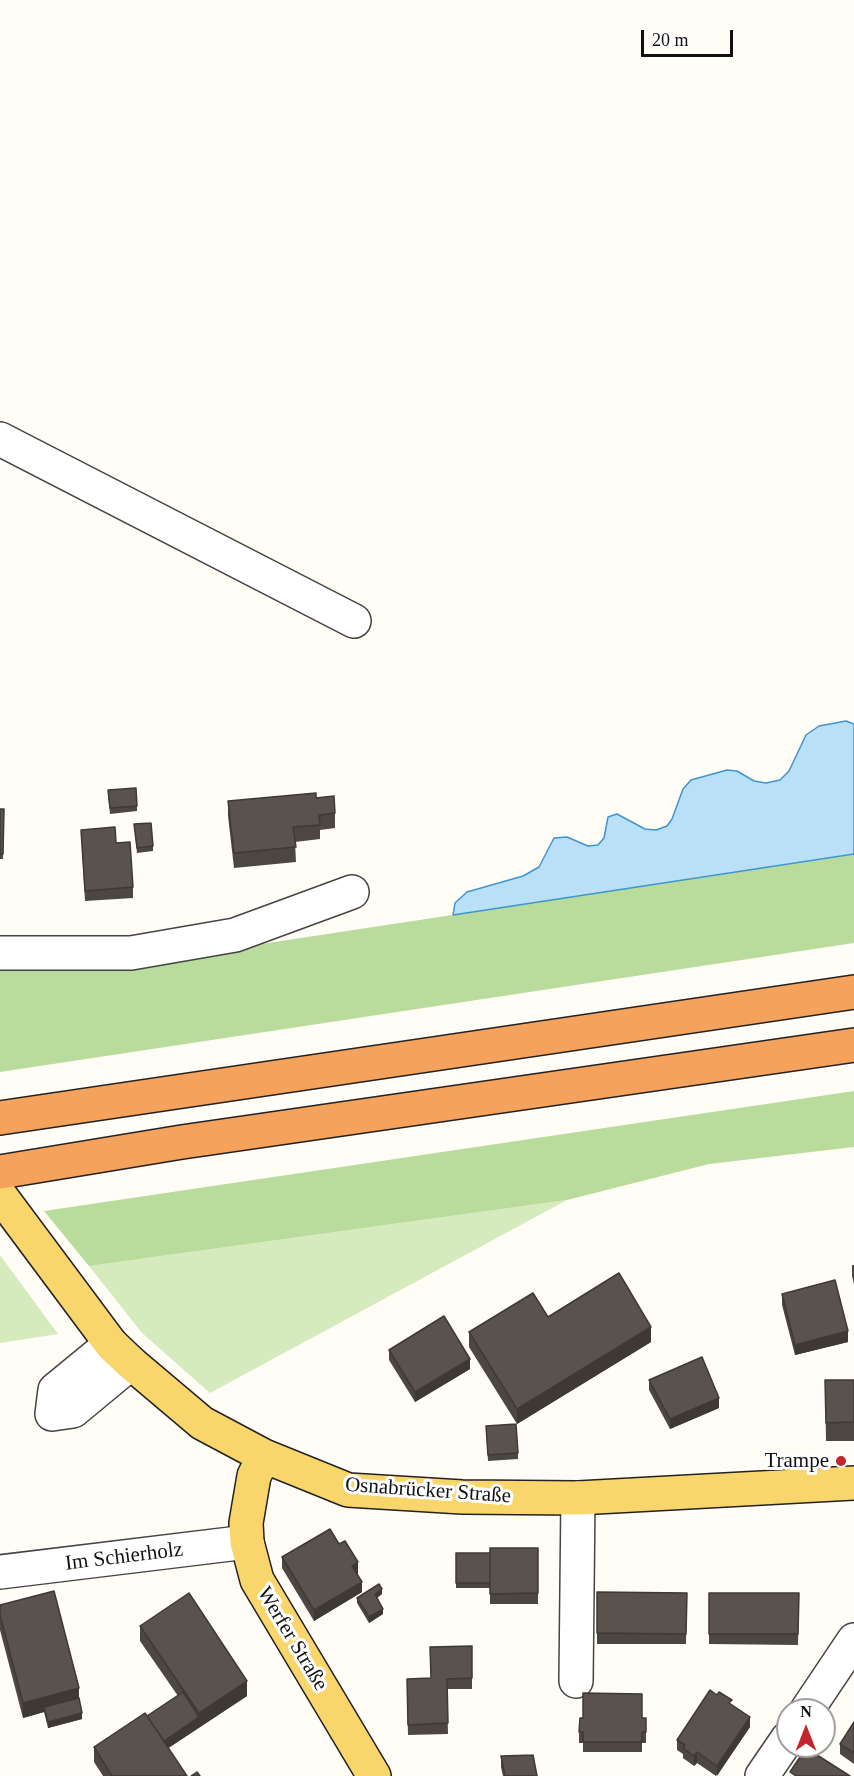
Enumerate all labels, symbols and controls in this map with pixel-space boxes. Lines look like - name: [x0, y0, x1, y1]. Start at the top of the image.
- scale bar: [644, 18, 736, 56]
- text: 20 m: [652, 30, 689, 50]
- place label: Trampe: [764, 1448, 829, 1474]
- marker: Trampe: [834, 1454, 848, 1468]
- street label: Osnabrücker Straße: [344, 1473, 512, 1509]
- street label: Im Schierholz: [64, 1537, 184, 1577]
- street label: Werfer Straße: [251, 1583, 333, 1695]
- north arrow: [776, 1698, 836, 1758]
- text: N: [800, 1703, 812, 1720]

